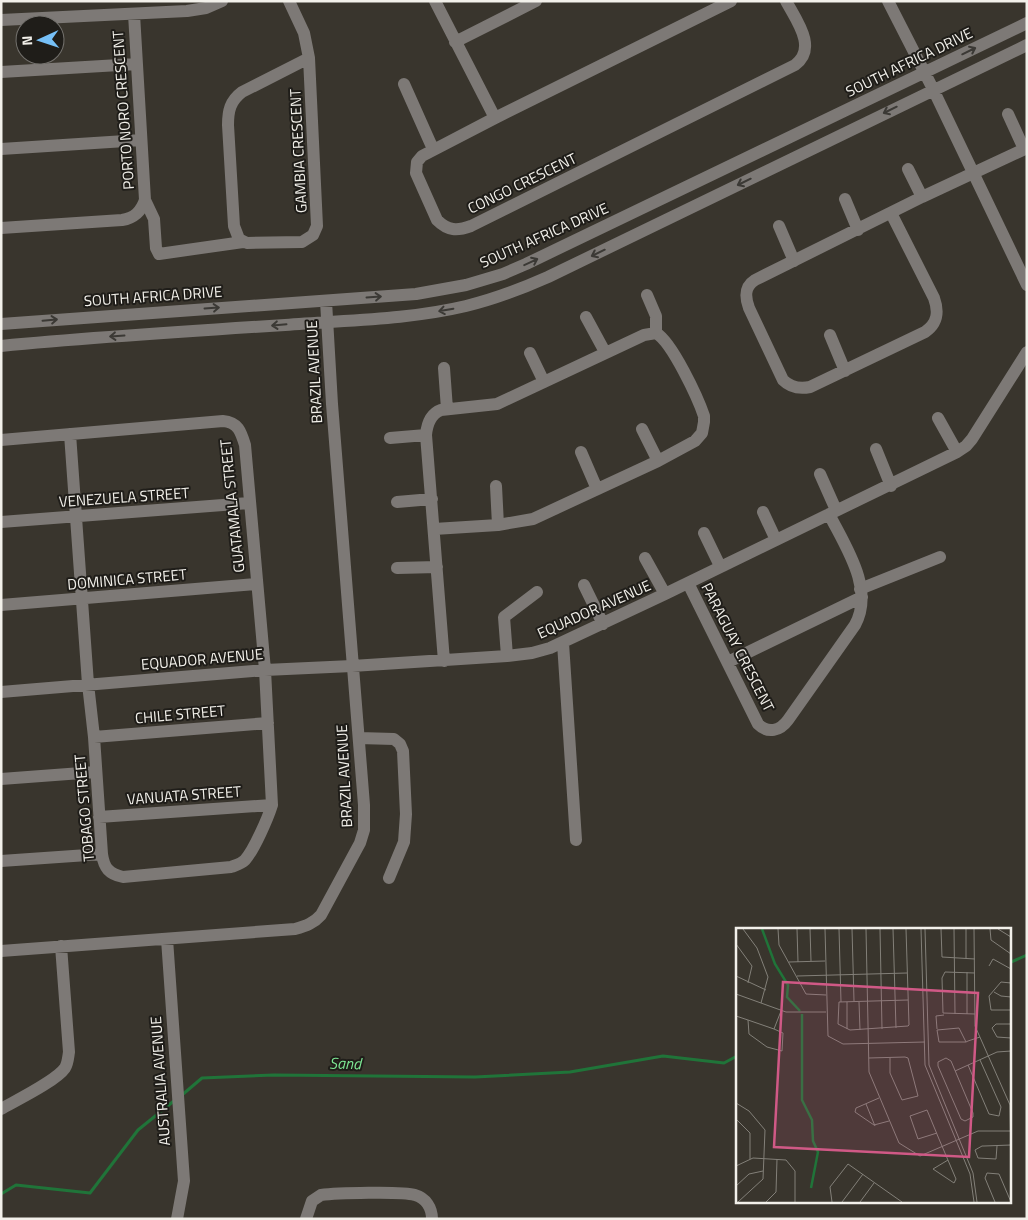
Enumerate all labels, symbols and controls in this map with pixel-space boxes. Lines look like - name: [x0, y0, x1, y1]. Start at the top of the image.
- north arrow: [15, 15, 65, 65]
- street label: SOUTH AFRICA DRIVE: [842, 21, 976, 103]
- street label: PORTO NORO CRESCENT: [106, 30, 140, 190]
- text: N: [16, 35, 37, 46]
- one-way arrow: [961, 45, 976, 55]
- street label: GAMBIA CRESCENT: [283, 88, 313, 214]
- one-way arrow: [882, 105, 897, 115]
- street label: CONGO CRESCENT: [464, 147, 580, 219]
- one-way arrow: [737, 178, 752, 188]
- street label: SOUTH AFRICA DRIVE: [476, 196, 612, 274]
- one-way arrow: [591, 249, 606, 258]
- one-way arrow: [523, 256, 538, 266]
- street label: SOUTH AFRICA DRIVE: [83, 280, 223, 312]
- one-way arrow: [366, 292, 382, 302]
- one-way arrow: [204, 304, 220, 313]
- one-way arrow: [439, 306, 455, 316]
- one-way arrow: [42, 315, 58, 325]
- one-way arrow: [271, 320, 287, 330]
- street label: BRAZIL AVENUE: [300, 320, 328, 424]
- one-way arrow: [109, 331, 125, 341]
- street label: GUATAMALA STREET: [214, 438, 250, 574]
- street label: VENEZUELA STREET: [58, 481, 190, 513]
- street label: DOMINICA STREET: [66, 562, 188, 596]
- street label: EQUADOR AVENUE: [533, 574, 655, 644]
- street label: PARAGUAY CRESCENT: [696, 579, 781, 716]
- street label: EQUADOR AVENUE: [140, 642, 264, 676]
- street label: CHILE STREET: [134, 699, 226, 729]
- street label: BRAZIL AVENUE: [330, 724, 358, 828]
- street label: TOBAGO STREET: [68, 753, 100, 863]
- street label: VANUATA STREET: [126, 780, 242, 810]
- inset map: [736, 928, 1010, 1202]
- street label: AUSTRALIA AVENUE: [144, 1016, 176, 1146]
- water label: Sand: [329, 1051, 363, 1075]

